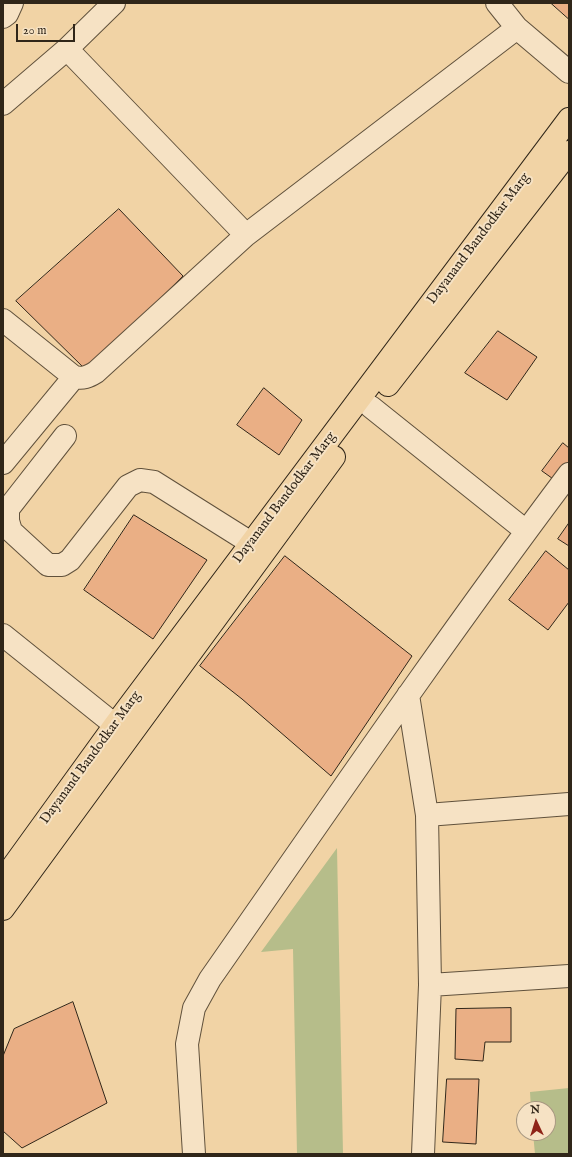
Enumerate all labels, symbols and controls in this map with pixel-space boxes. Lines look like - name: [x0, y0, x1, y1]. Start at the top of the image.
- scale bar: [18, 16, 77, 42]
- text: 20 m: [23, 23, 46, 38]
- street label: Dayanand Bandodkar Marg: [424, 170, 534, 308]
- street label: Dayanand Bandodkar Marg: [230, 429, 340, 567]
- street label: Dayanand Bandodkar Marg: [37, 688, 145, 828]
- north arrow: [516, 1101, 556, 1141]
- text: N: [530, 1103, 540, 1117]

